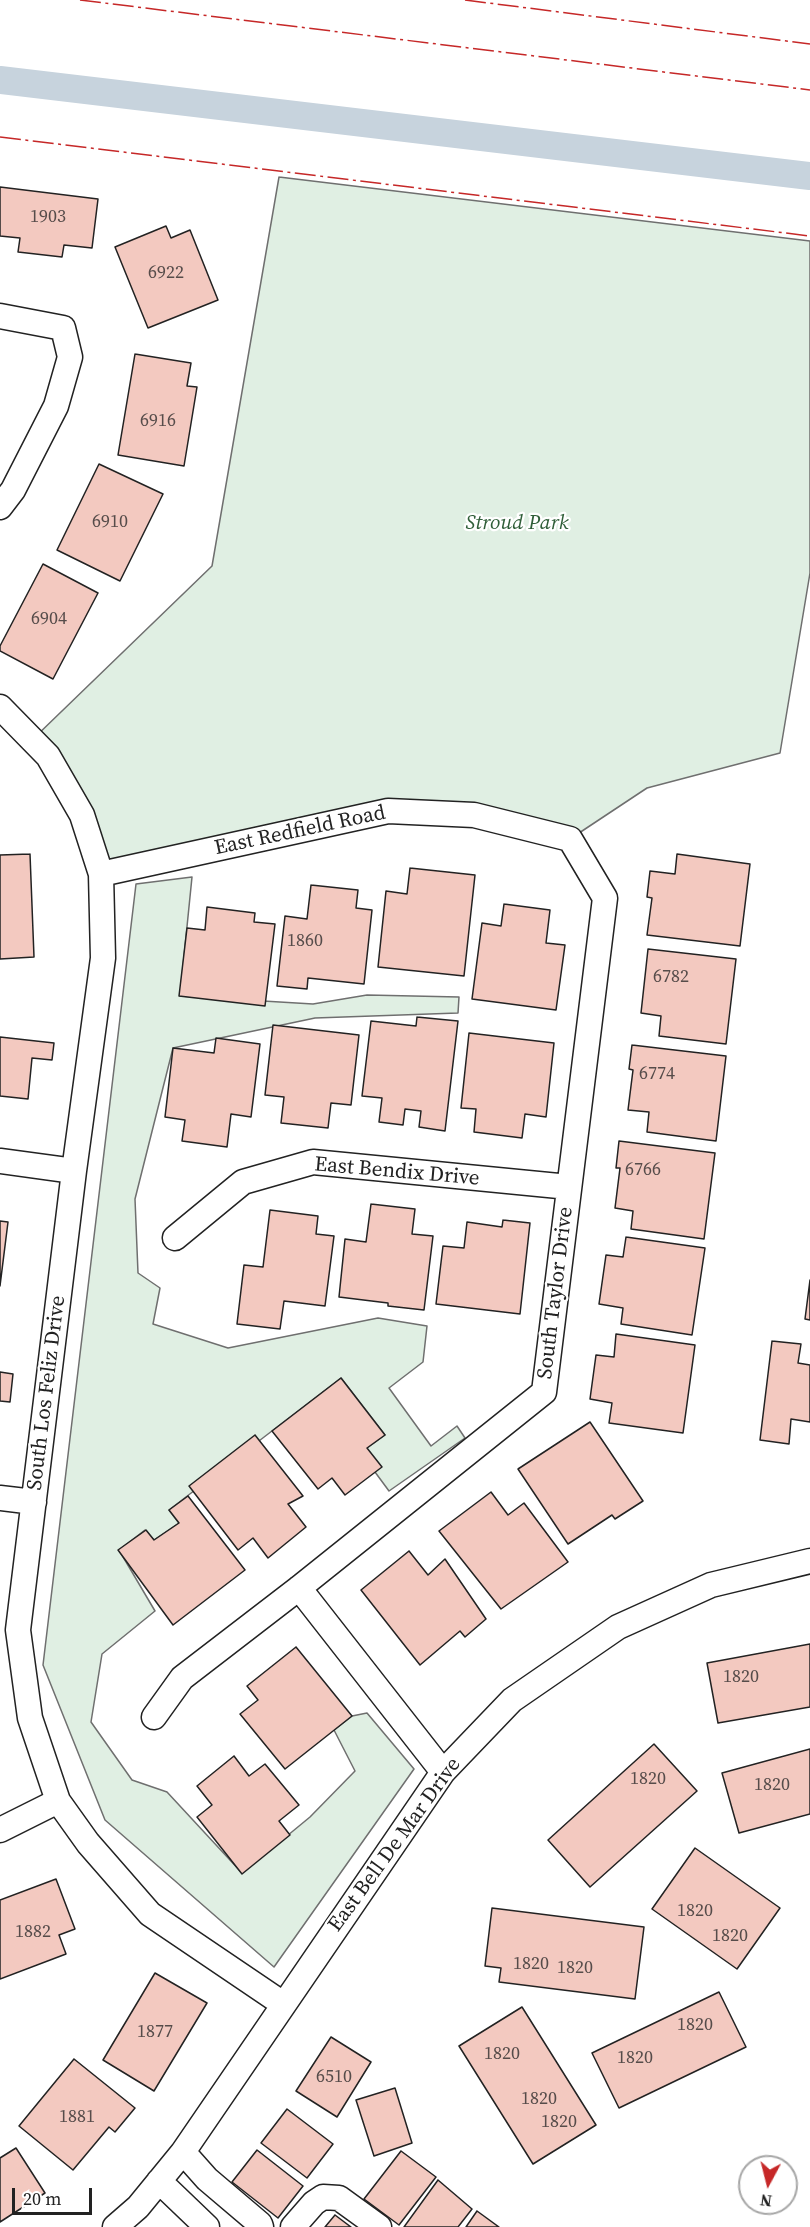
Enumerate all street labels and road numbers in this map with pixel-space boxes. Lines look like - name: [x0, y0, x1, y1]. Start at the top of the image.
- street label: East Redfield Road: [212, 801, 388, 861]
- street label: East Bendix Drive: [313, 1152, 481, 1192]
- street label: South Taylor Drive: [533, 1205, 579, 1381]
- street label: South Los Feliz Drive: [23, 1294, 71, 1492]
- street label: East Bell De Mar Drive: [323, 1753, 467, 1937]

